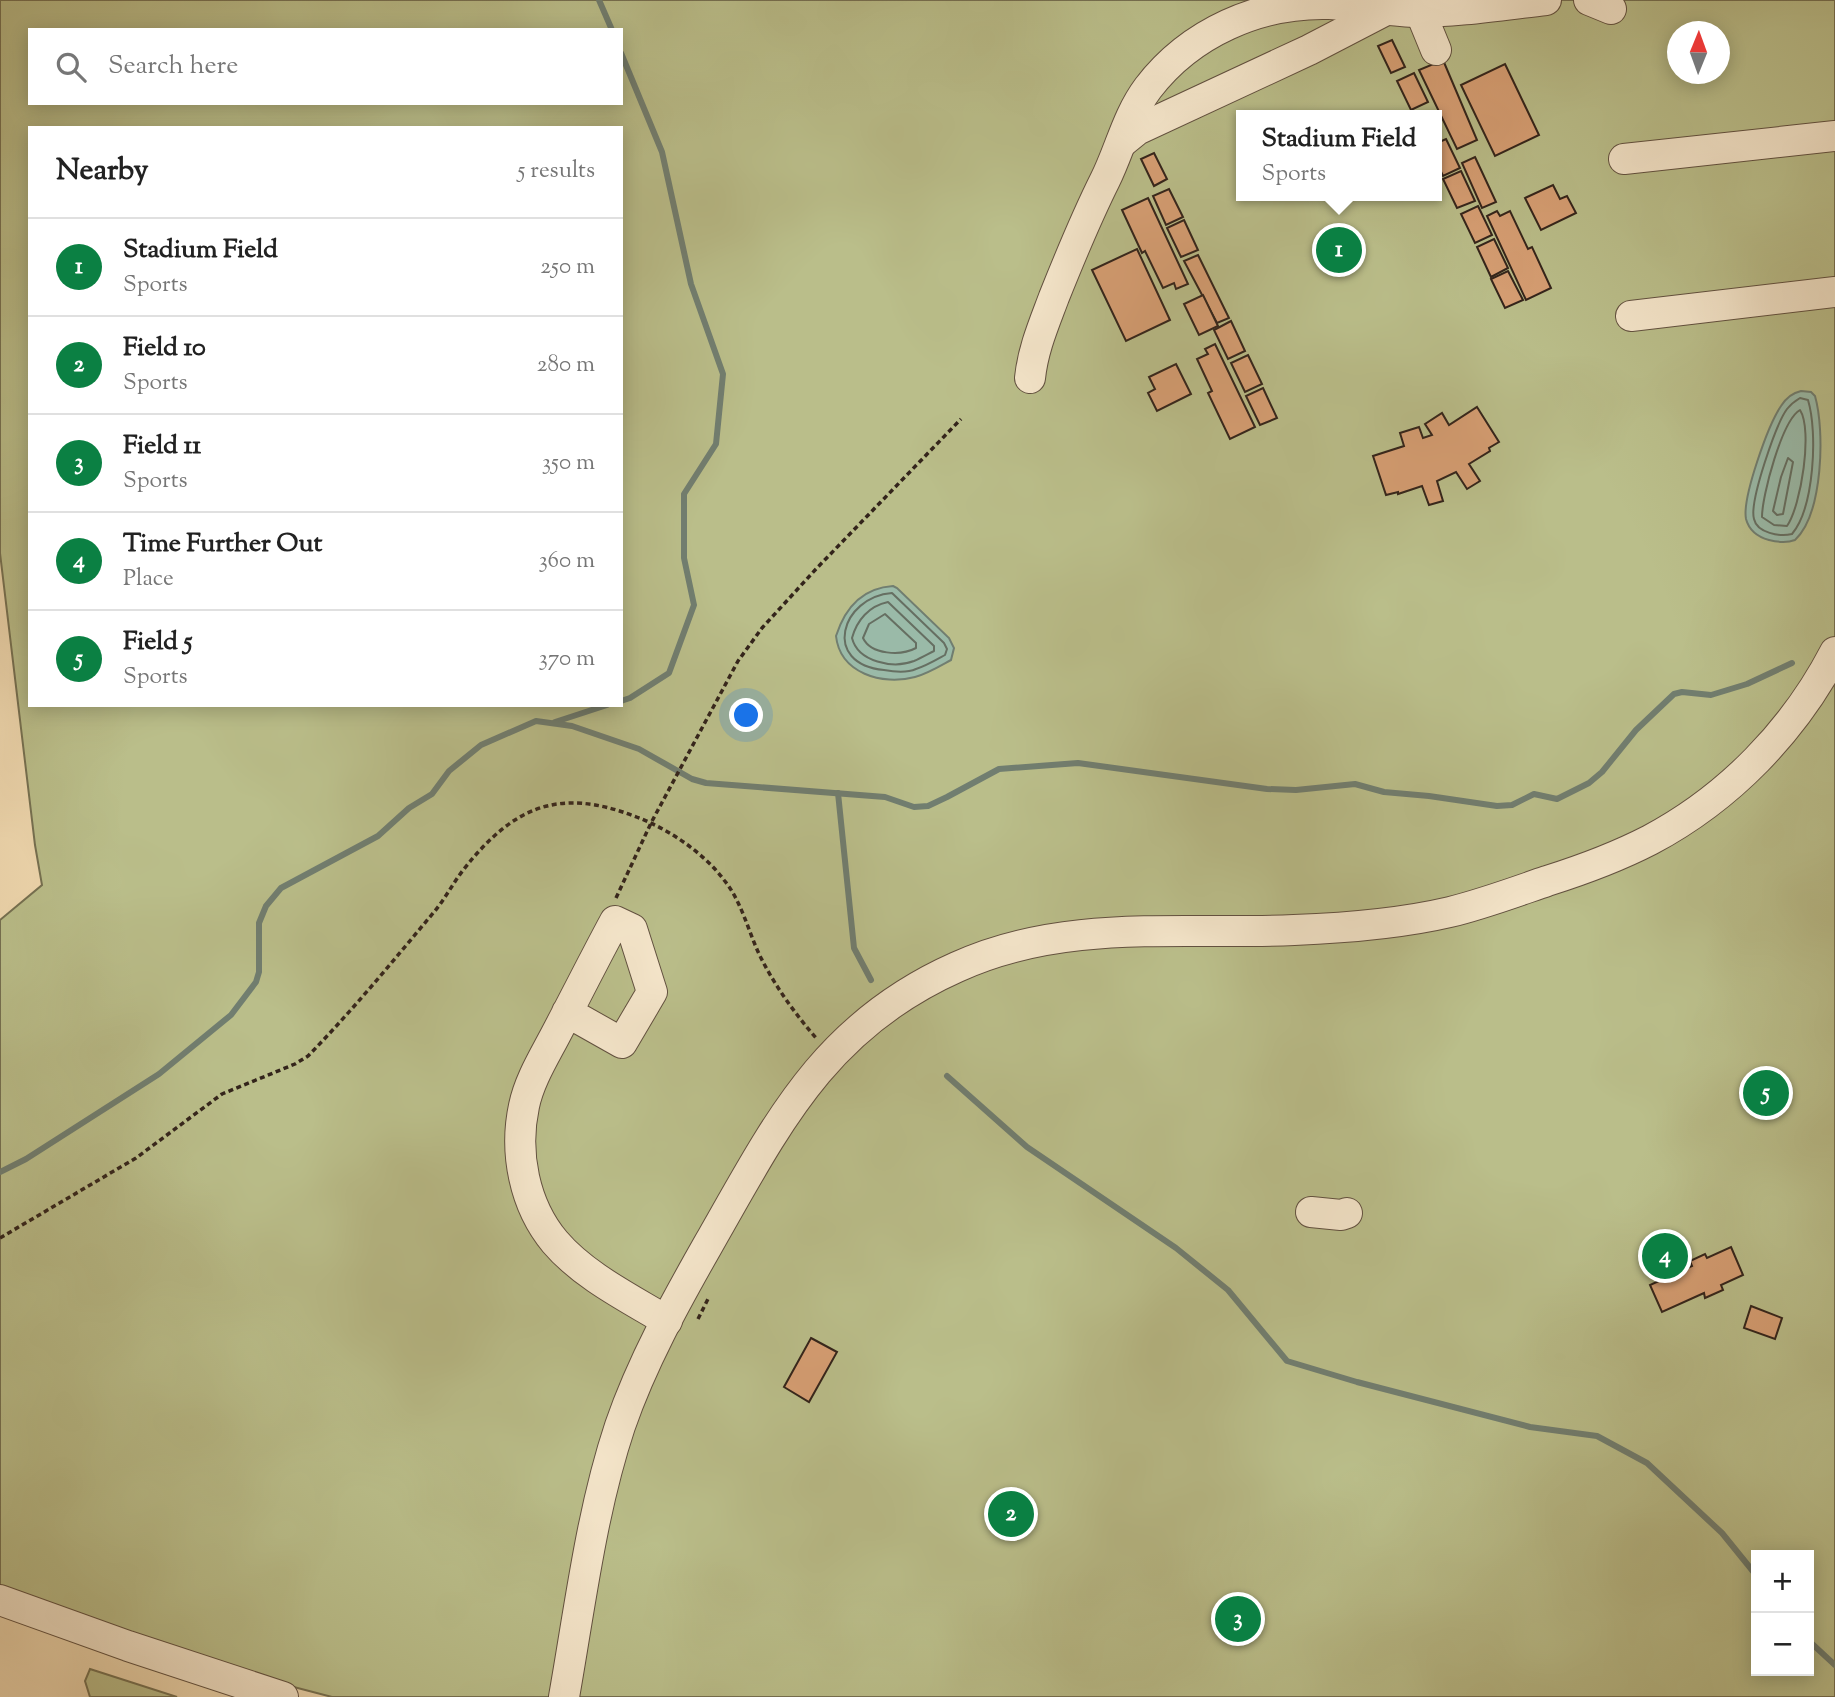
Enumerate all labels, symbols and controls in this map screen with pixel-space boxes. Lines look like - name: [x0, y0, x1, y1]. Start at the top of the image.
- north arrow: [1667, 21, 1730, 84]
- search box: [28, 28, 623, 105]
- icon: search: [52, 48, 90, 86]
- text: Search here: [108, 48, 238, 85]
- popup: [1236, 110, 1442, 201]
- text: Stadium Field: [1262, 121, 1416, 158]
- text: Nearby: [56, 150, 148, 193]
- text: 5 results: [518, 155, 595, 188]
- text: Sports: [1262, 158, 1326, 191]
- pin: 1: [1316, 224, 1362, 276]
- text: Stadium Field: [123, 232, 278, 269]
- text: 1: [75, 251, 83, 284]
- text: 250 m: [540, 251, 595, 284]
- text: Sports: [123, 269, 188, 302]
- text: Field 10: [123, 330, 206, 367]
- text: 2: [74, 349, 84, 382]
- text: 280 m: [537, 349, 595, 382]
- text: Sports: [123, 367, 188, 400]
- text: Field 11: [123, 428, 201, 465]
- text: 3: [74, 447, 84, 480]
- text: 350 m: [542, 447, 595, 480]
- text: Sports: [123, 465, 188, 498]
- text: Time Further Out: [123, 526, 322, 563]
- text: 4: [73, 545, 85, 578]
- text: 360 m: [538, 545, 595, 578]
- text: Place: [123, 563, 174, 596]
- text: Field 5: [123, 624, 192, 661]
- text: 5: [75, 643, 83, 676]
- text: 370 m: [539, 643, 595, 676]
- text: Sports: [123, 661, 188, 694]
- your location: [729, 698, 763, 732]
- pin: 5: [1743, 1067, 1789, 1119]
- pin: 4: [1642, 1230, 1688, 1282]
- pin: 2: [988, 1488, 1034, 1540]
- map controls: [1751, 1550, 1814, 1676]
- button: +: [1751, 1550, 1814, 1613]
- pin: 3: [1215, 1593, 1261, 1645]
- button: −: [1751, 1613, 1814, 1676]

